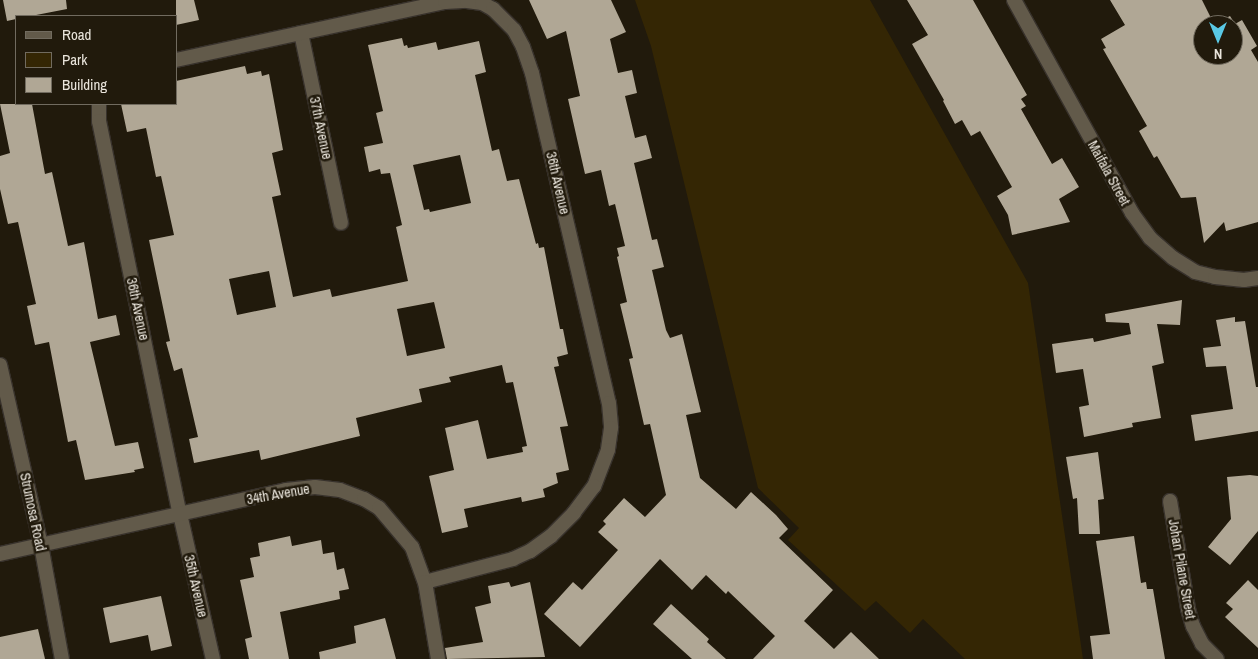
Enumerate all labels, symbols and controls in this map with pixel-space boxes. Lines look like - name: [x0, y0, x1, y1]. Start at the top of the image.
- legend: [15, 15, 178, 105]
- north arrow: [1193, 15, 1243, 65]
- text: Road: [62, 24, 91, 45]
- text: N: [1214, 45, 1222, 63]
- text: Park: [62, 49, 87, 70]
- text: Building: [62, 74, 107, 95]
- street label: 37th Avenue: [306, 95, 336, 161]
- street label: Maifala Street: [1084, 138, 1134, 208]
- street label: 36th Avenue: [543, 150, 573, 216]
- street label: 36th Avenue: [123, 276, 153, 342]
- street label: Strumosa Road: [16, 471, 50, 553]
- street label: 34th Avenue: [245, 480, 311, 508]
- street label: Johan Pilane Street: [1165, 518, 1199, 620]
- street label: 35th Avenue: [181, 553, 211, 619]

